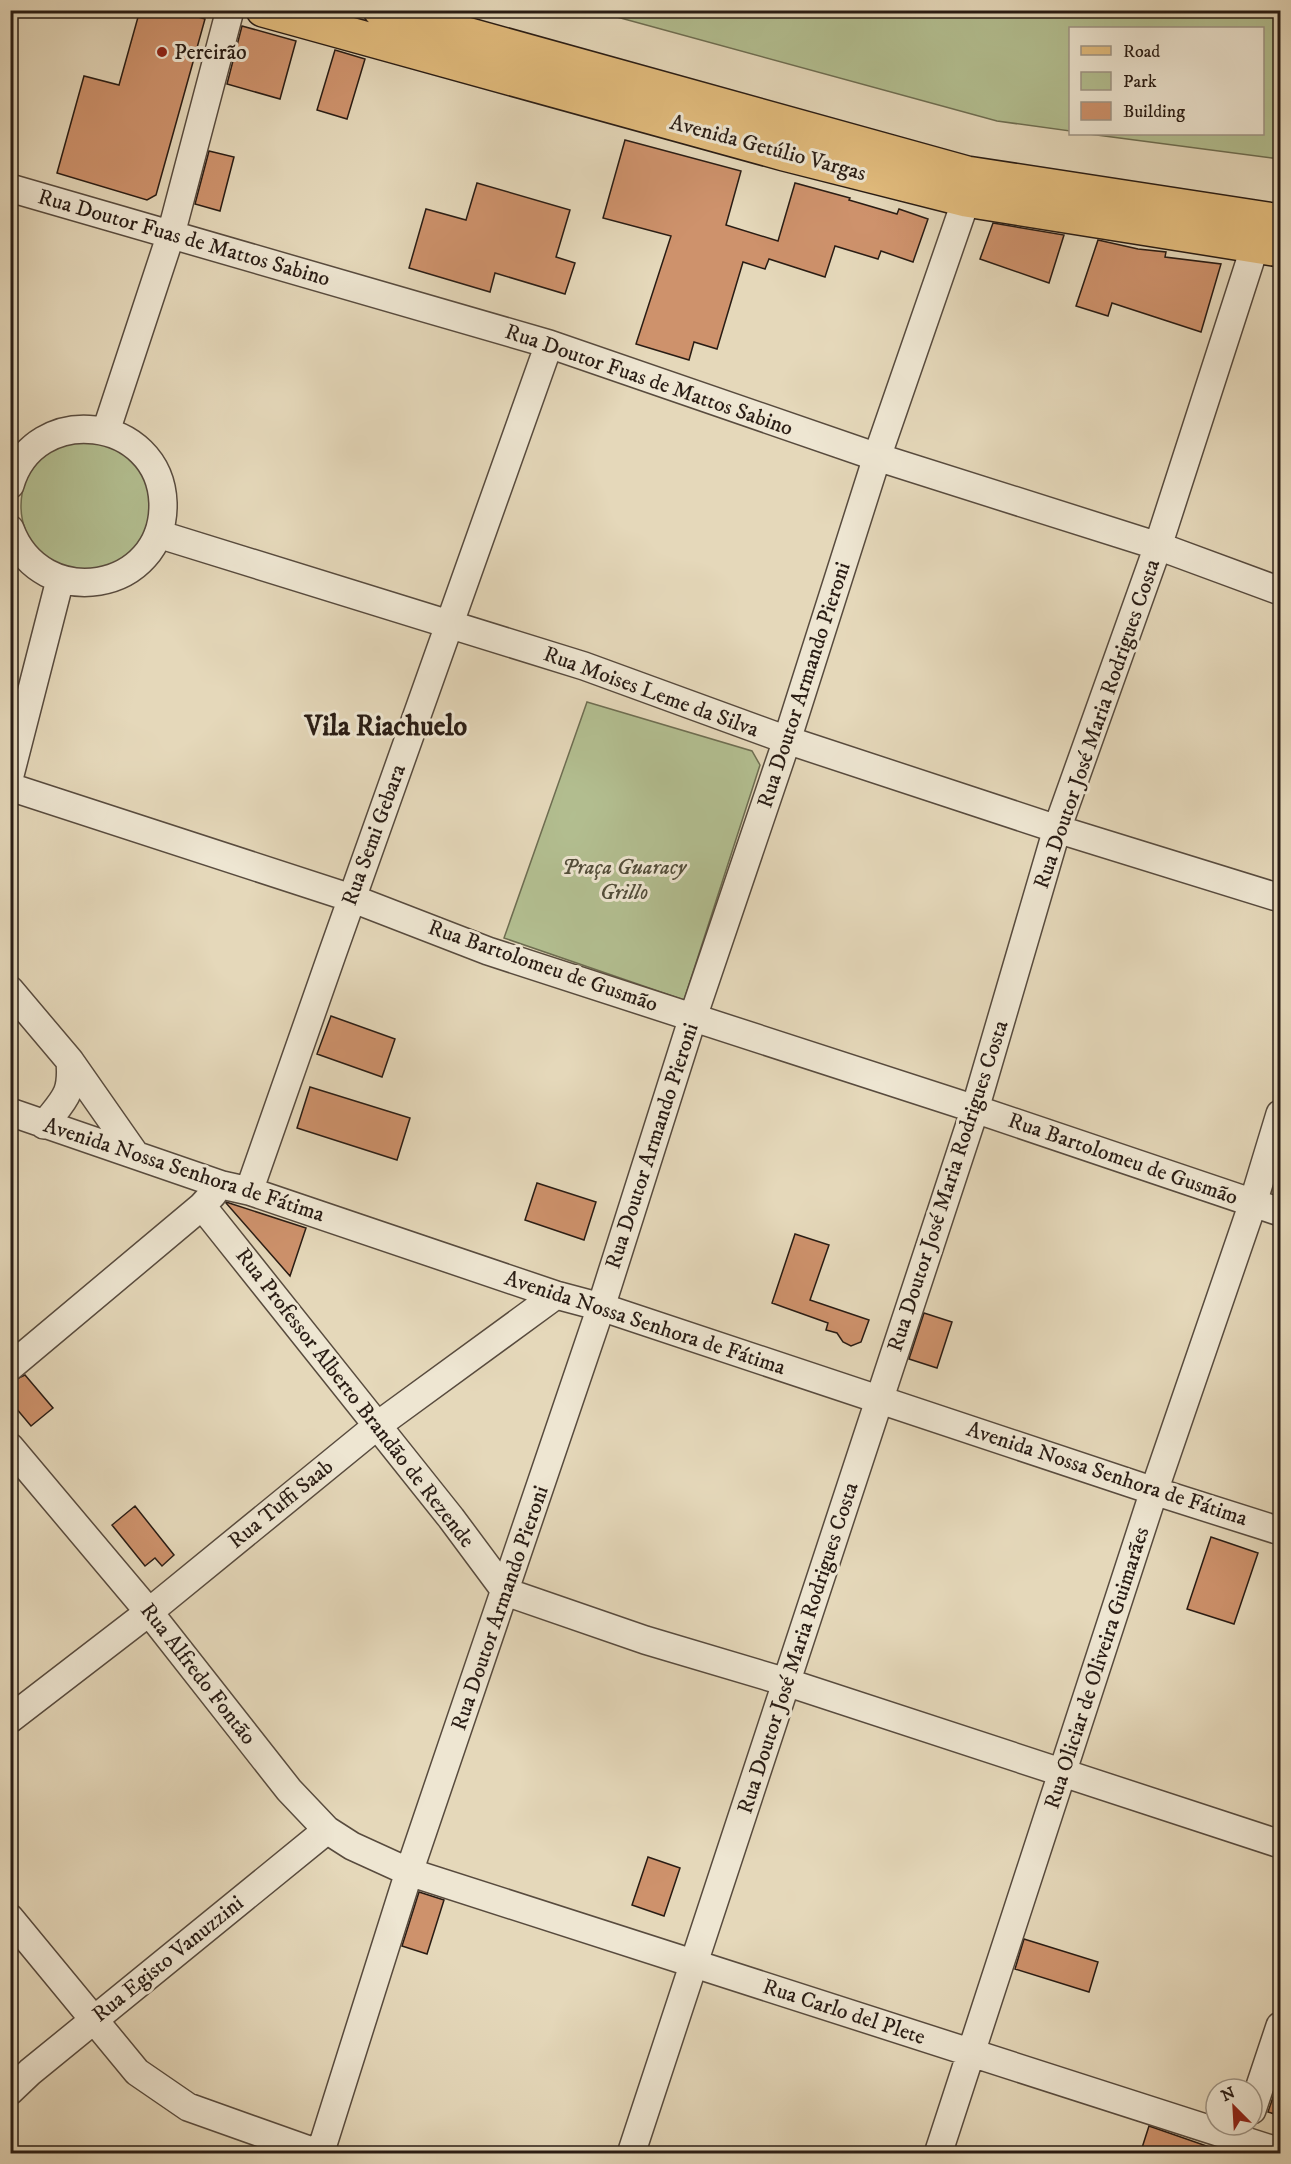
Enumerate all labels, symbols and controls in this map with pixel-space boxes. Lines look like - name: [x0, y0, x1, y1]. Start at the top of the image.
- legend: [1069, 27, 1264, 135]
- place label: Pereirão: [174, 39, 247, 66]
- text: Road: [1123, 41, 1160, 63]
- marker: Pereirão: [155, 45, 169, 59]
- text: Park: [1123, 71, 1157, 93]
- text: Building: [1123, 101, 1185, 123]
- street label: Avenida Getúlio Vargas: [667, 109, 869, 187]
- street label: Rua Doutor Fuas de Mattos Sabino: [35, 183, 333, 293]
- street label: Rua Doutor Fuas de Mattos Sabino: [502, 318, 796, 442]
- street label: Rua Doutor José Maria Rodrigues Costa: [1028, 555, 1166, 892]
- street label: Rua Doutor Armando Pieroni: [751, 559, 857, 811]
- street label: Rua Moises Leme da Silva: [540, 641, 763, 744]
- district label: Vila Riachuelo: [304, 709, 468, 744]
- street label: Rua Semi Gebara: [336, 760, 412, 909]
- park label: Praça Guaracy Grillo: [562, 854, 687, 906]
- street label: Rua Bartolomeu de Gusmão: [425, 914, 661, 1018]
- street label: Rua Doutor José Maria Rodrigues Costa: [882, 1016, 1015, 1355]
- street label: Rua Doutor Armando Pieroni: [599, 1020, 705, 1272]
- street label: Rua Bartolomeu de Gusmão: [1005, 1107, 1241, 1211]
- street label: Avenida Nossa Senhora de Fátima: [40, 1112, 328, 1228]
- street label: Rua Professor Alberto Brandão de Rezende: [230, 1243, 480, 1553]
- street label: Avenida Nossa Senhora de Fátima: [501, 1265, 789, 1381]
- street label: Avenida Nossa Senhora de Fátima: [963, 1416, 1251, 1532]
- street label: Rua Tuffi Saab: [223, 1453, 339, 1555]
- street label: Rua Doutor José Maria Rodrigues Costa: [732, 1478, 865, 1817]
- street label: Rua Doutor Armando Pieroni: [445, 1482, 555, 1734]
- street label: Rua Oliciar de Oliveira Guimarães: [1039, 1524, 1155, 1812]
- street label: Rua Alfredo Fontão: [134, 1598, 262, 1750]
- street label: Rua Egisto Vanuzzini: [87, 1890, 249, 2028]
- street label: Rua Carlo del Plete: [759, 1973, 929, 2051]
- north arrow: [1204, 2077, 1264, 2137]
- text: N: [1218, 2082, 1238, 2106]

